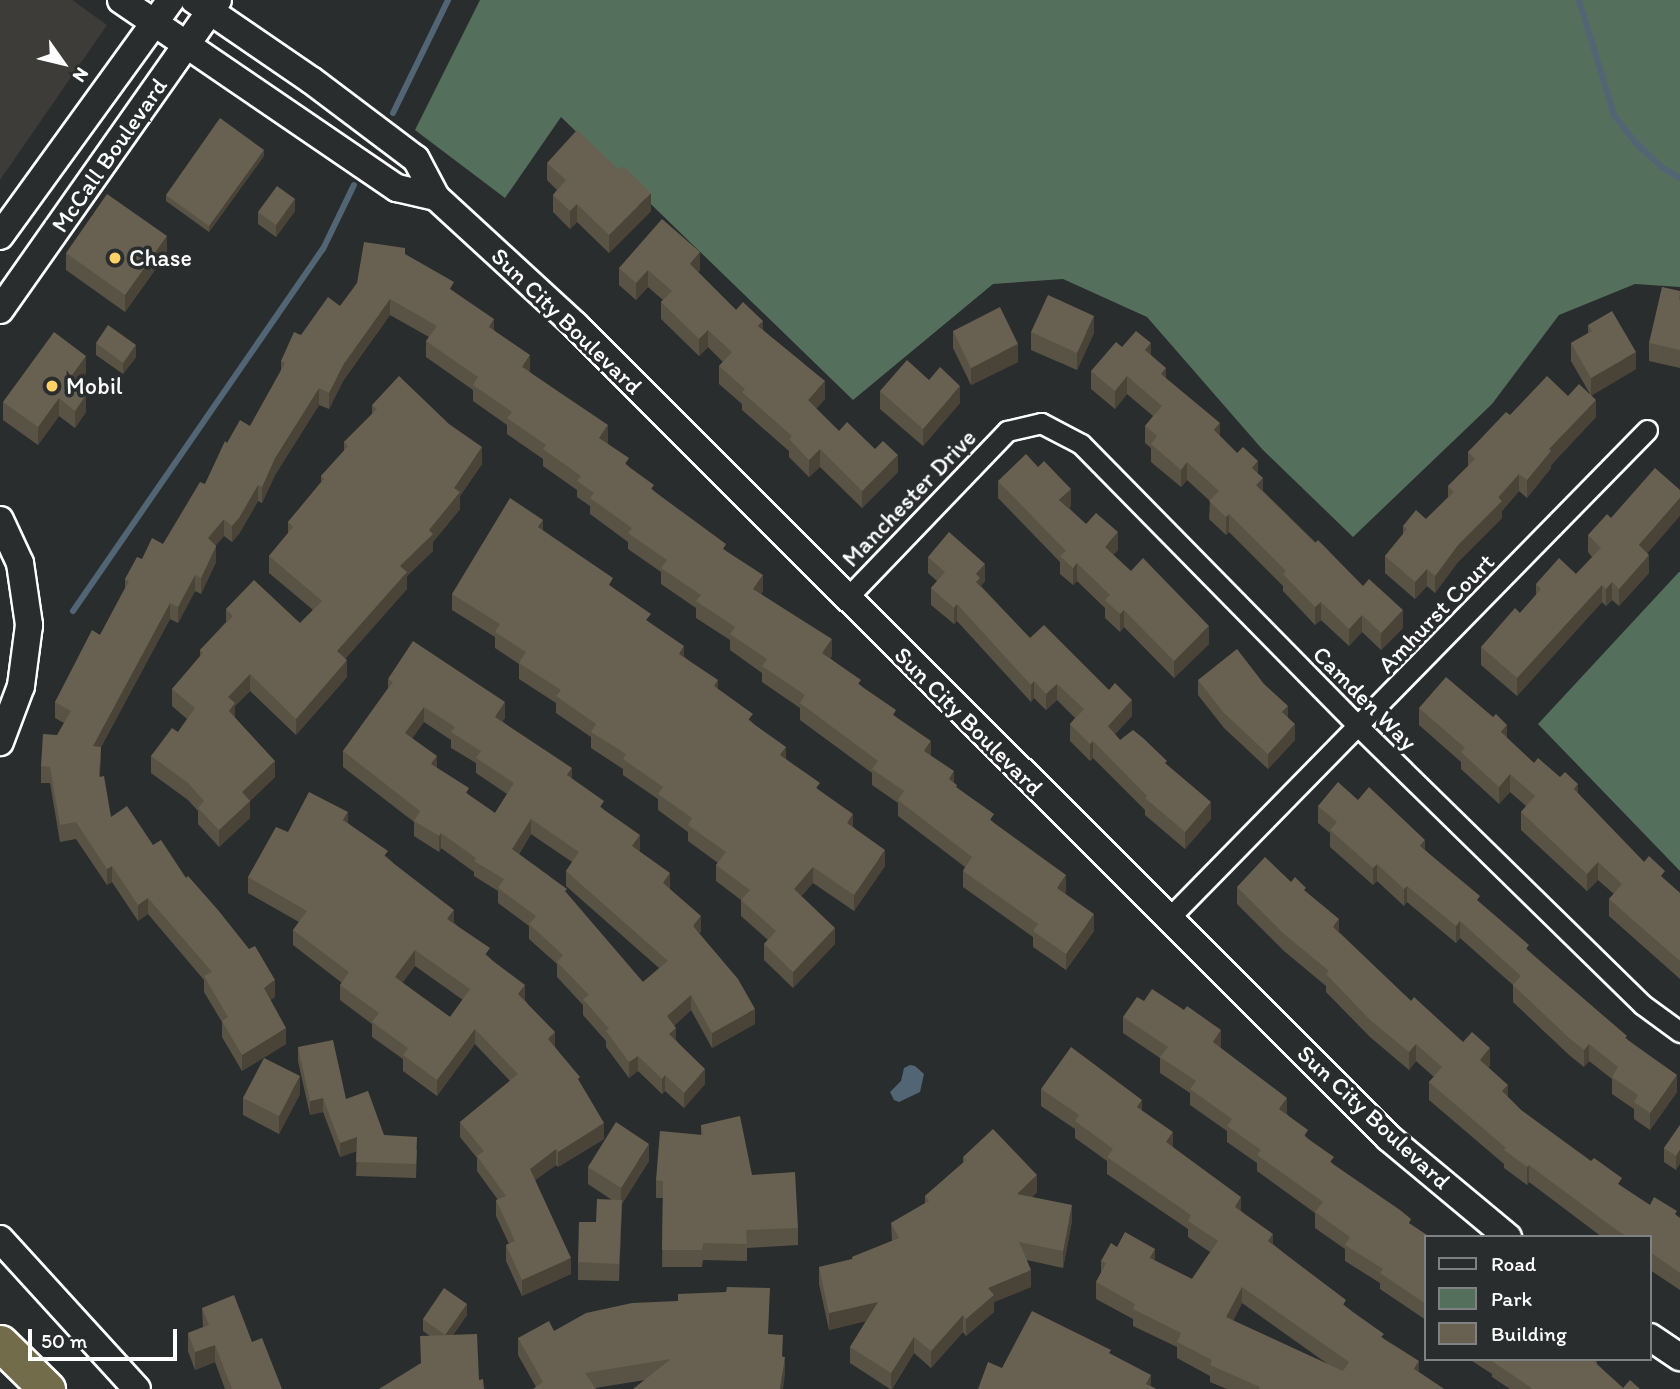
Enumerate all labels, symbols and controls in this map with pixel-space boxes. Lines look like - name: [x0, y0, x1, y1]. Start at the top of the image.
- north arrow: [28, 28, 98, 98]
- text: N: [68, 63, 94, 87]
- street label: McCall Boulevard: [45, 72, 173, 238]
- street label: Sun City Boulevard: [486, 242, 648, 400]
- place label: Chase: [129, 244, 192, 272]
- marker: Chase: [107, 250, 123, 266]
- place label: Mobil: [66, 372, 123, 400]
- marker: Mobil: [44, 378, 60, 394]
- street label: Manchester Drive: [836, 423, 982, 573]
- street label: Amhurst Court: [1372, 547, 1500, 679]
- street label: Camden Way: [1307, 640, 1423, 756]
- street label: Sun City Boulevard: [889, 641, 1049, 801]
- street label: Sun City Boulevard: [1292, 1039, 1456, 1195]
- legend: [1424, 1235, 1652, 1361]
- text: Road: [1491, 1251, 1536, 1276]
- text: Park: [1491, 1286, 1532, 1311]
- scale bar: [32, 1316, 180, 1360]
- text: Building: [1491, 1321, 1567, 1346]
- text: 50 m: [41, 1328, 87, 1353]

